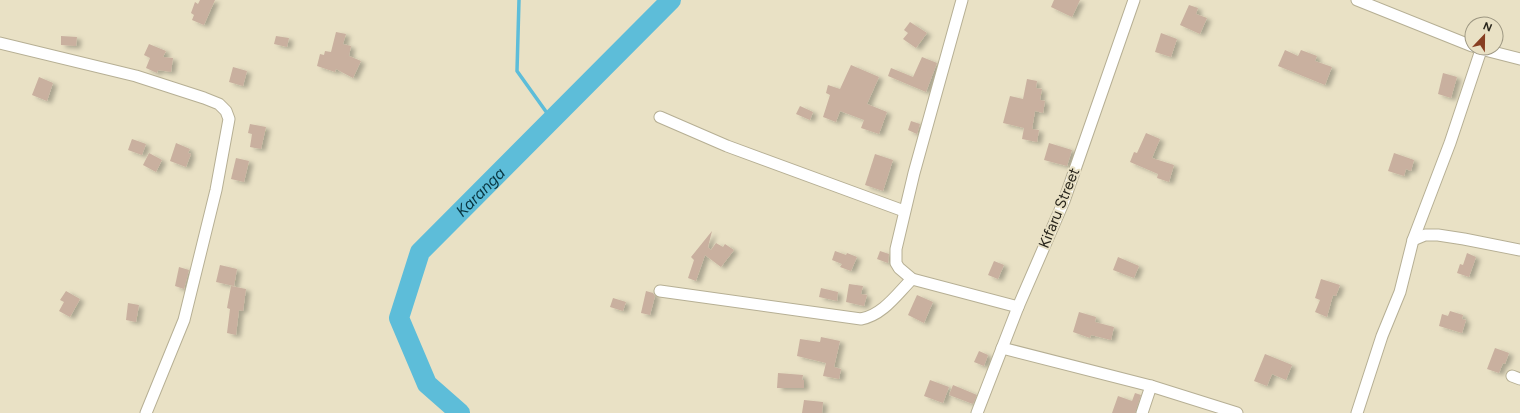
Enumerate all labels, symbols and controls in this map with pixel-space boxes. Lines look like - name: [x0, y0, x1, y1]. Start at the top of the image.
- north arrow: [1464, 16, 1504, 56]
- text: N: [1481, 20, 1494, 35]
- water label: Karanga: [452, 164, 509, 221]
- street label: Kifaru Street: [1035, 165, 1083, 251]

